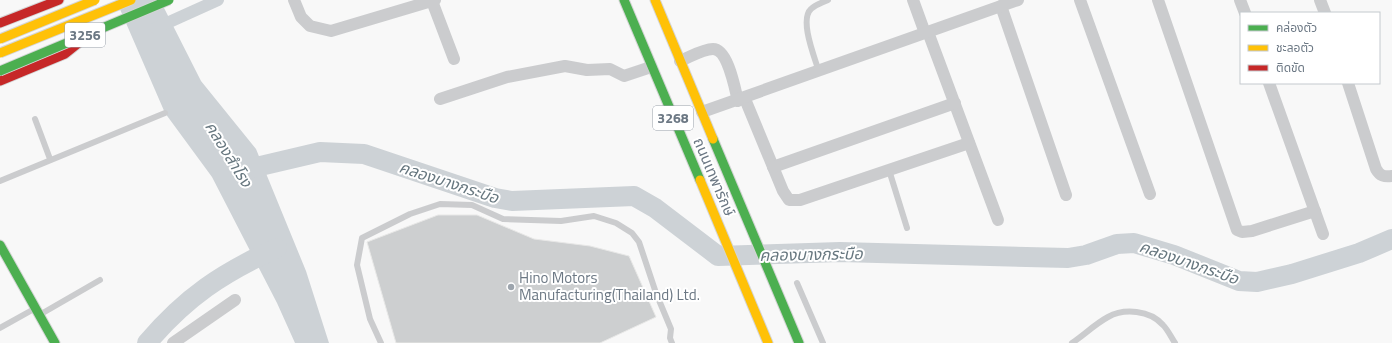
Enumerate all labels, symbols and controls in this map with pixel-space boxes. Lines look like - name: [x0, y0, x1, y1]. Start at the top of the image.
- legend: [1240, 12, 1380, 84]
- text: คล่องตัว: [1276, 18, 1317, 37]
- road number: 3256: [65, 23, 105, 47]
- text: ชะลอตัว: [1276, 38, 1314, 57]
- text: ติดขัด: [1276, 58, 1305, 77]
- road number: 3268: [653, 106, 693, 130]
- water label: คลองสำโรง: [199, 116, 259, 193]
- street label: ถนนเทพารักษ์: [688, 134, 741, 220]
- water label: คลองบางกระบือ: [396, 155, 503, 210]
- water label: คลองบางกระบือ: [1136, 234, 1242, 290]
- water label: คลองบางกระบือ: [759, 241, 864, 267]
- place label: Hino Motors Manufacturing(Thailand) Ltd.: [519, 266, 700, 306]
- marker: Hino Motors Manufacturing(Thailand) Ltd.: [506, 282, 516, 292]

